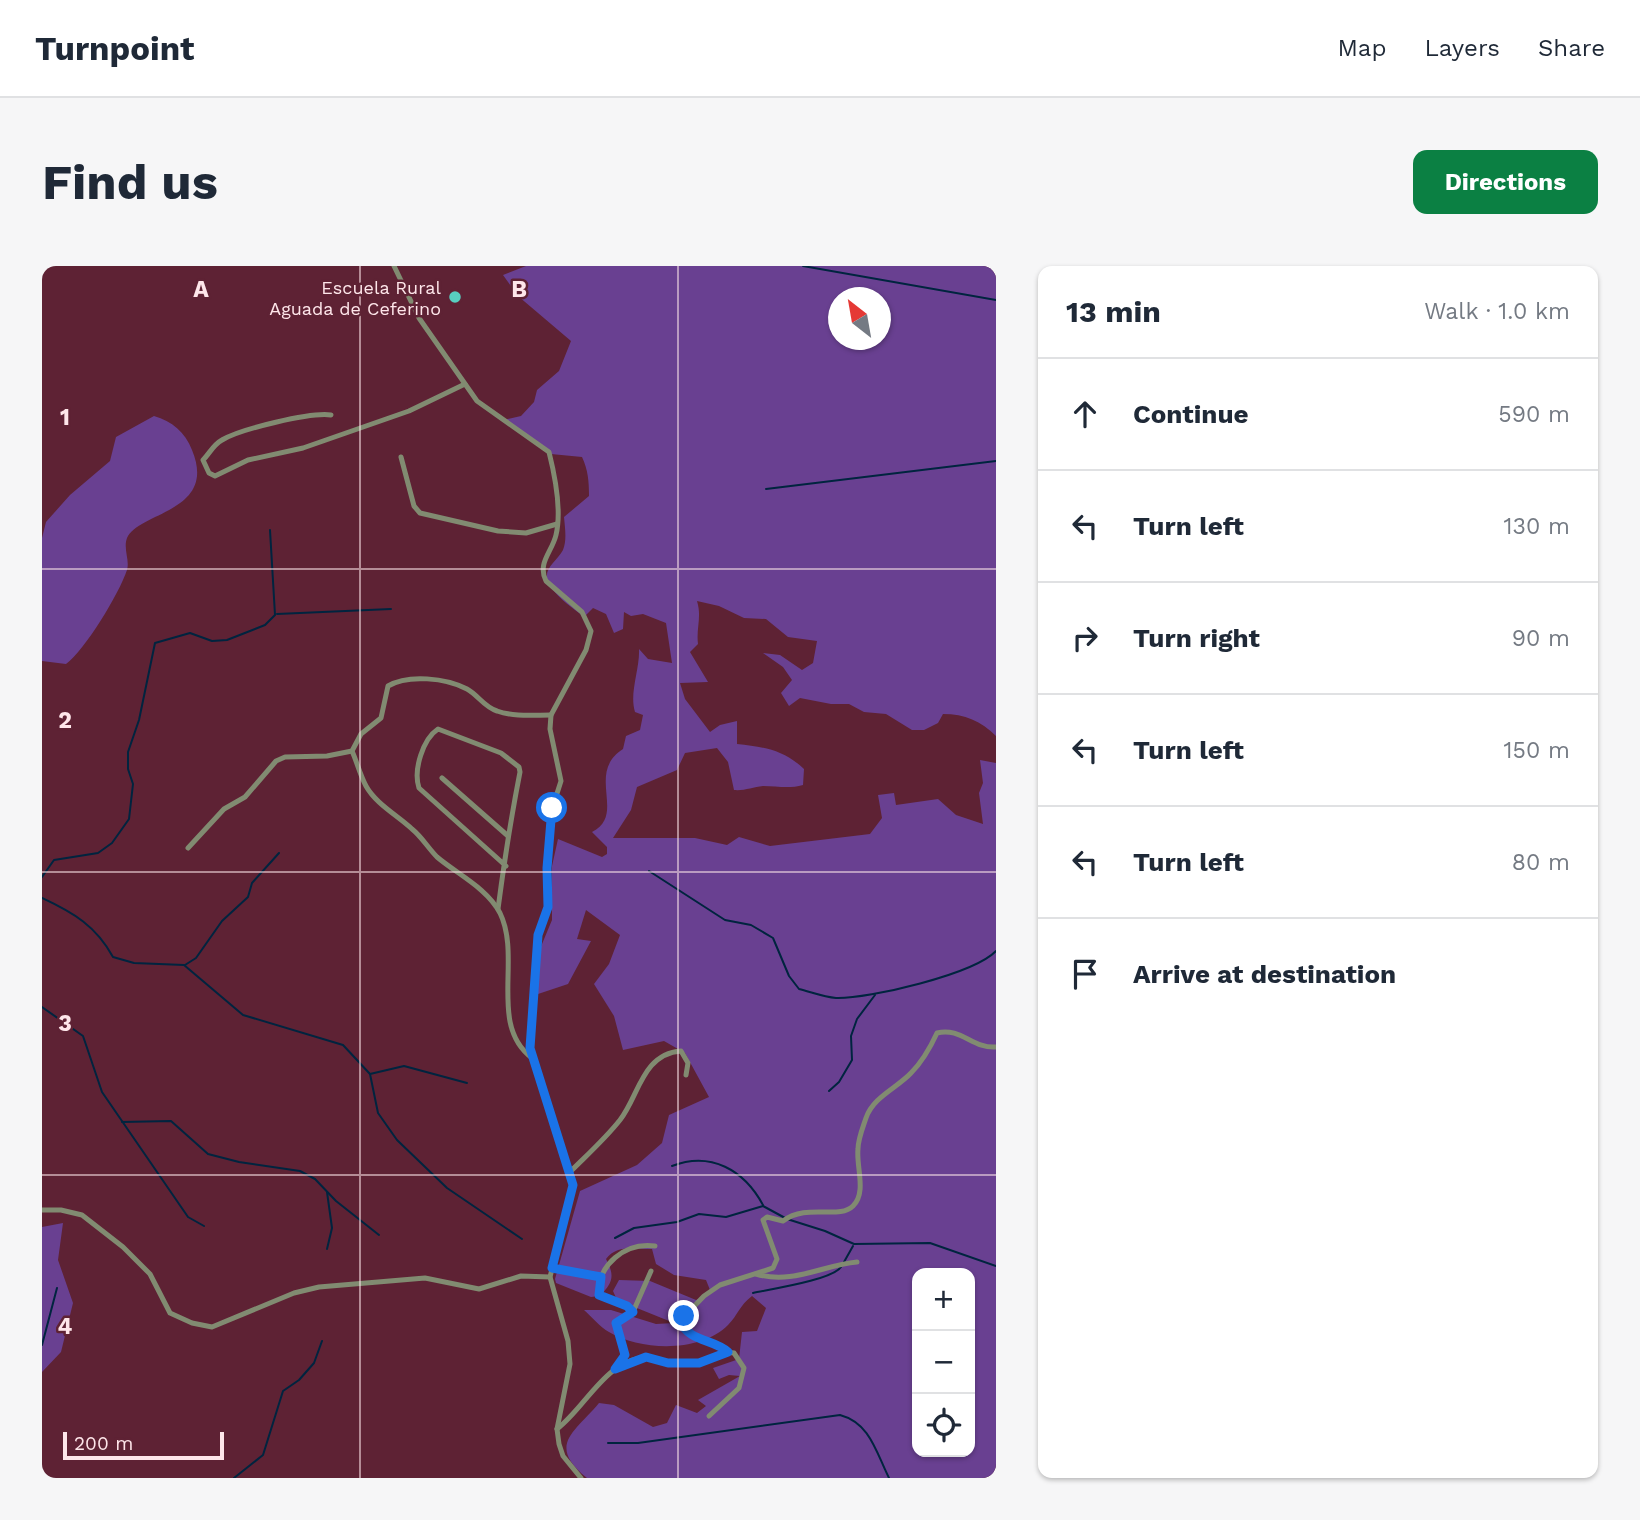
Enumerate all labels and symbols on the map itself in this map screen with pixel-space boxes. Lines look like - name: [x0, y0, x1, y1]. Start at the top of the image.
- text: A: [193, 276, 209, 303]
- text: B: [511, 276, 527, 303]
- place label: Escuela Rural Aguada de Ceferino: [269, 277, 441, 319]
- north arrow: [828, 287, 891, 350]
- marker: Escuela Rural Aguada de Ceferino: [447, 289, 463, 305]
- text: 1: [60, 404, 70, 431]
- text: 2: [58, 707, 72, 734]
- route start: [536, 792, 567, 823]
- text: 3: [58, 1010, 72, 1037]
- route end: [668, 1300, 699, 1331]
- text: 4: [58, 1313, 73, 1340]
- scale bar: [63, 1429, 224, 1461]

